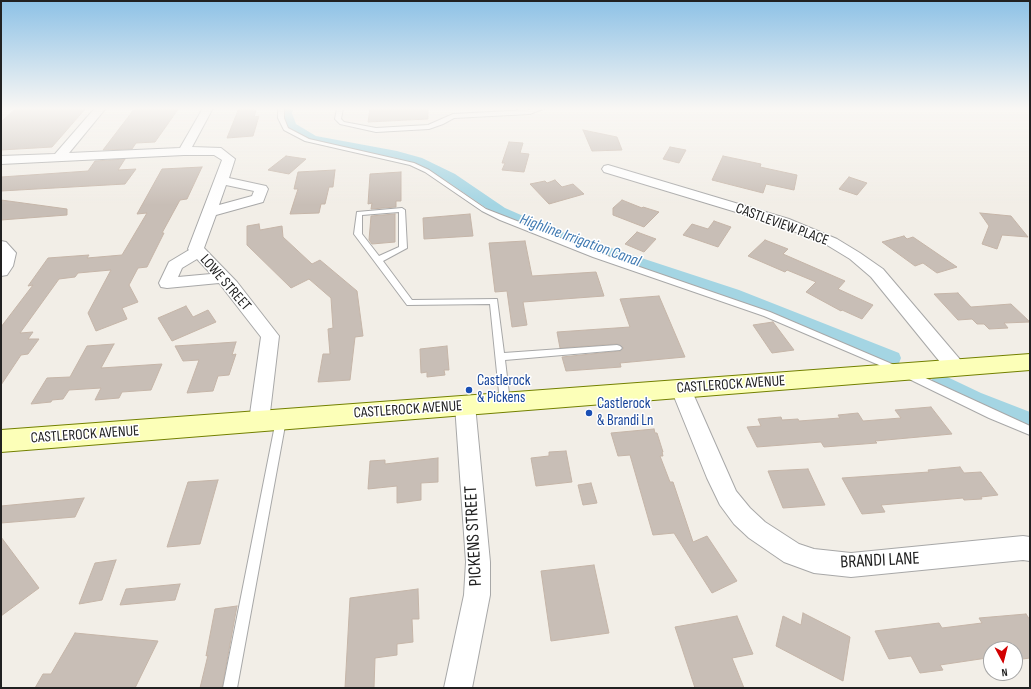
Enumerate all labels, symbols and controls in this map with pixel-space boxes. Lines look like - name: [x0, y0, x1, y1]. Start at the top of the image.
- street label: CASTLEVIEW PLACE: [733, 200, 831, 250]
- water label: Highline Irrigation Canal: [517, 210, 643, 272]
- street label: LOWE STREET: [196, 251, 254, 315]
- place label: Castlerock & Pickens: [477, 372, 531, 407]
- street label: CASTLEROCK AVENUE: [676, 372, 786, 398]
- marker: Castlerock & Pickens: [464, 385, 474, 395]
- place label: Castlerock & Brandi Ln: [597, 395, 653, 430]
- street label: CASTLEROCK AVENUE: [353, 397, 463, 423]
- marker: Castlerock & Brandi Ln: [584, 408, 594, 418]
- street label: CASTLEROCK AVENUE: [30, 422, 140, 448]
- street label: PICKENS STREET: [461, 485, 487, 587]
- street label: BRANDI LANE: [840, 548, 920, 574]
- north arrow: [983, 641, 1023, 681]
- text: N: [1001, 666, 1008, 679]

